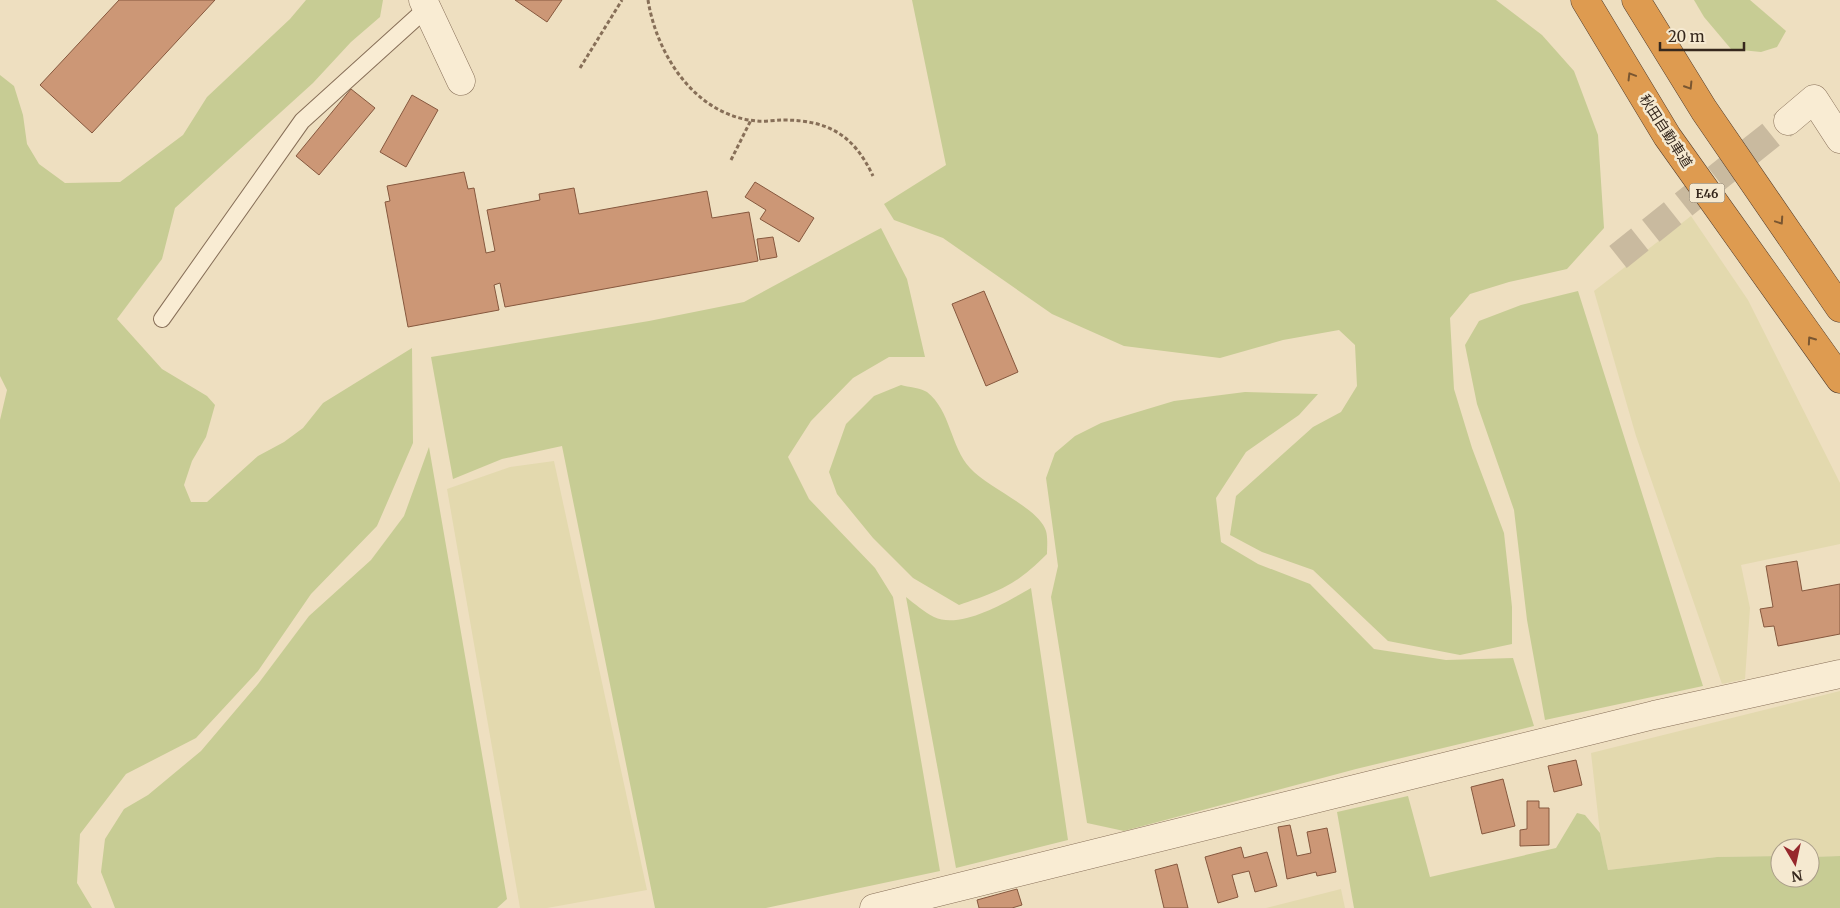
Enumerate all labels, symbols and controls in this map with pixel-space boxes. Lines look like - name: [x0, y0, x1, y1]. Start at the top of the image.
- scale bar: [1660, 20, 1744, 52]
- text: 20 m: [1668, 27, 1705, 46]
- one-way arrow: [1627, 72, 1637, 81]
- one-way arrow: [1683, 81, 1693, 90]
- street label: 秋田自動車道: [1636, 91, 1696, 171]
- road number: E46: [1690, 184, 1724, 202]
- one-way arrow: [1774, 215, 1783, 225]
- one-way arrow: [1808, 336, 1817, 346]
- north arrow: [1770, 838, 1820, 888]
- text: N: [1790, 866, 1804, 886]

